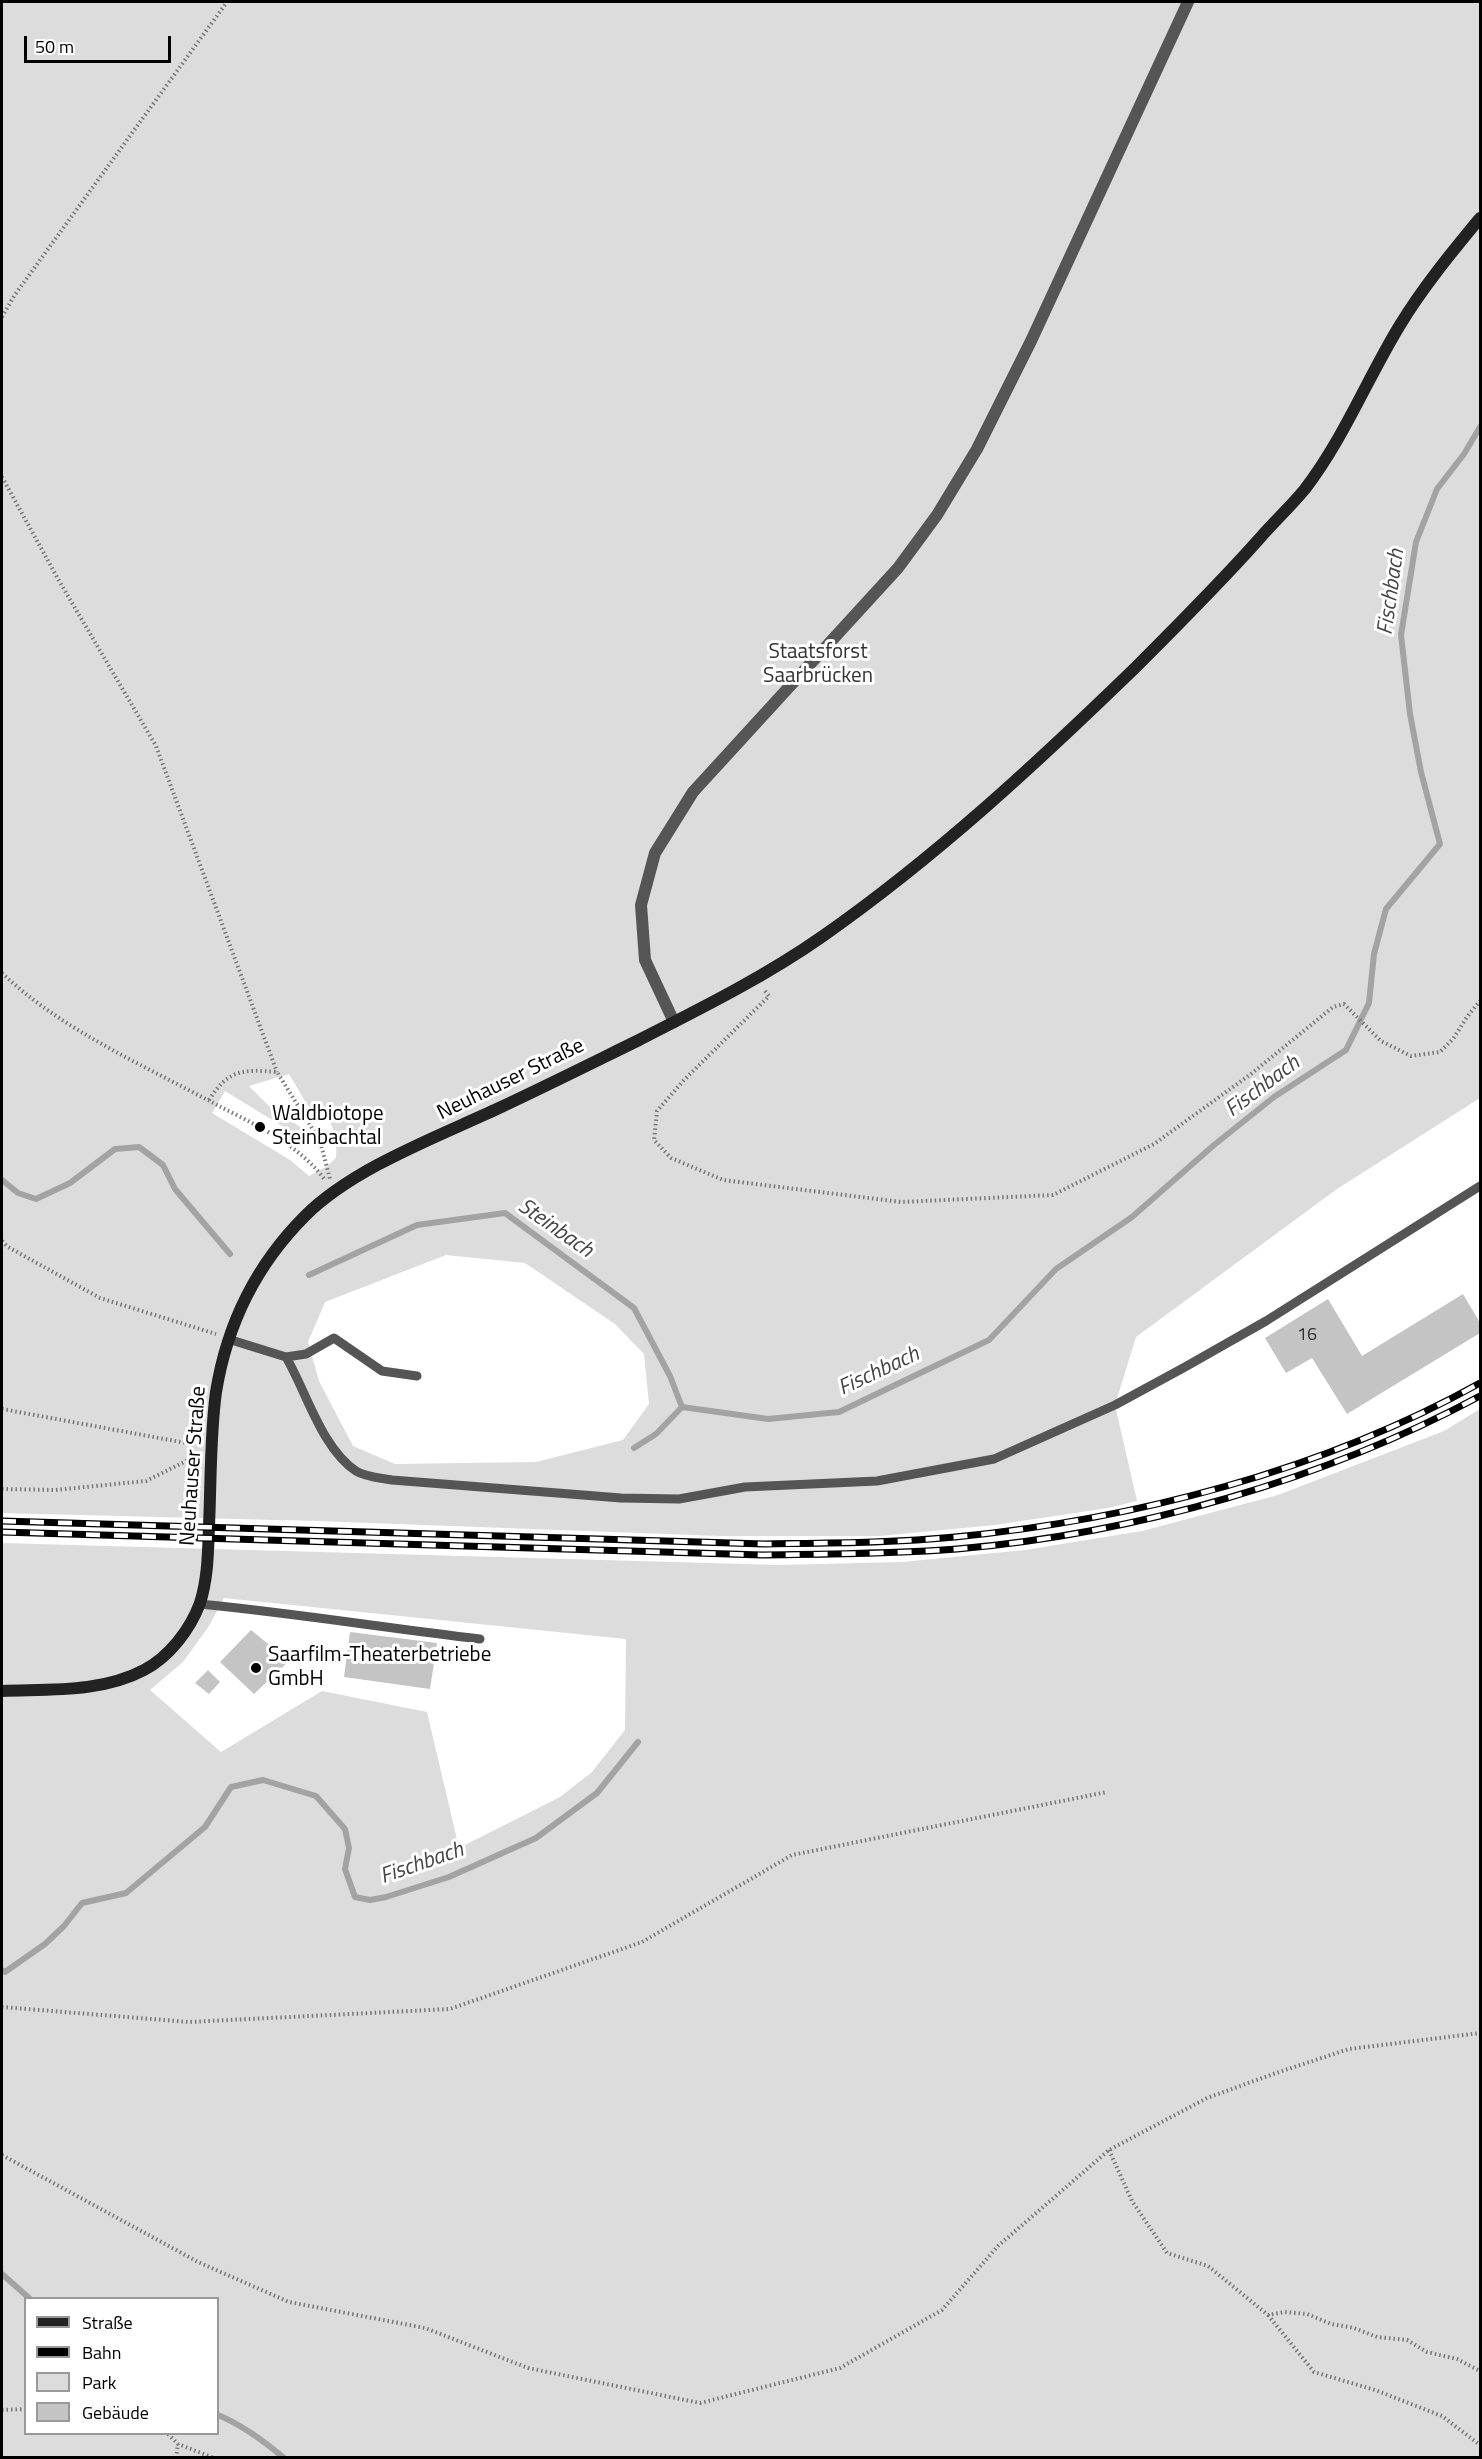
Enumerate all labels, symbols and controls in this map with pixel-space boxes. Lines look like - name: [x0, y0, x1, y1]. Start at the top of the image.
- scale bar: [27, 24, 174, 62]
- text: 50 m: [35, 33, 74, 60]
- water label: Fischbach: [1373, 547, 1411, 637]
- park label: Staatsforst Saarbrücken: [763, 640, 873, 690]
- street label: Neuhauser Straße: [434, 1034, 588, 1126]
- water label: Fischbach: [1221, 1050, 1305, 1124]
- place label: Waldbiotope Steinbachtal: [272, 1102, 384, 1152]
- marker: Waldbiotope Steinbachtal: [253, 1120, 267, 1134]
- water label: Steinbach: [512, 1194, 598, 1264]
- house number: 16: [1297, 1325, 1317, 1347]
- water label: Fischbach: [834, 1342, 924, 1402]
- street label: Neuhauser Straße: [176, 1385, 212, 1547]
- place label: Saarfilm-Theaterbetriebe GmbH: [268, 1643, 491, 1693]
- marker: Saarfilm-Theaterbetriebe GmbH: [249, 1661, 263, 1675]
- water label: Fischbach: [377, 1837, 467, 1891]
- legend: [24, 2297, 219, 2435]
- text: Straße: [82, 2309, 133, 2336]
- text: Bahn: [82, 2339, 121, 2366]
- text: Park: [82, 2369, 116, 2396]
- text: Gebäude: [82, 2399, 149, 2426]

